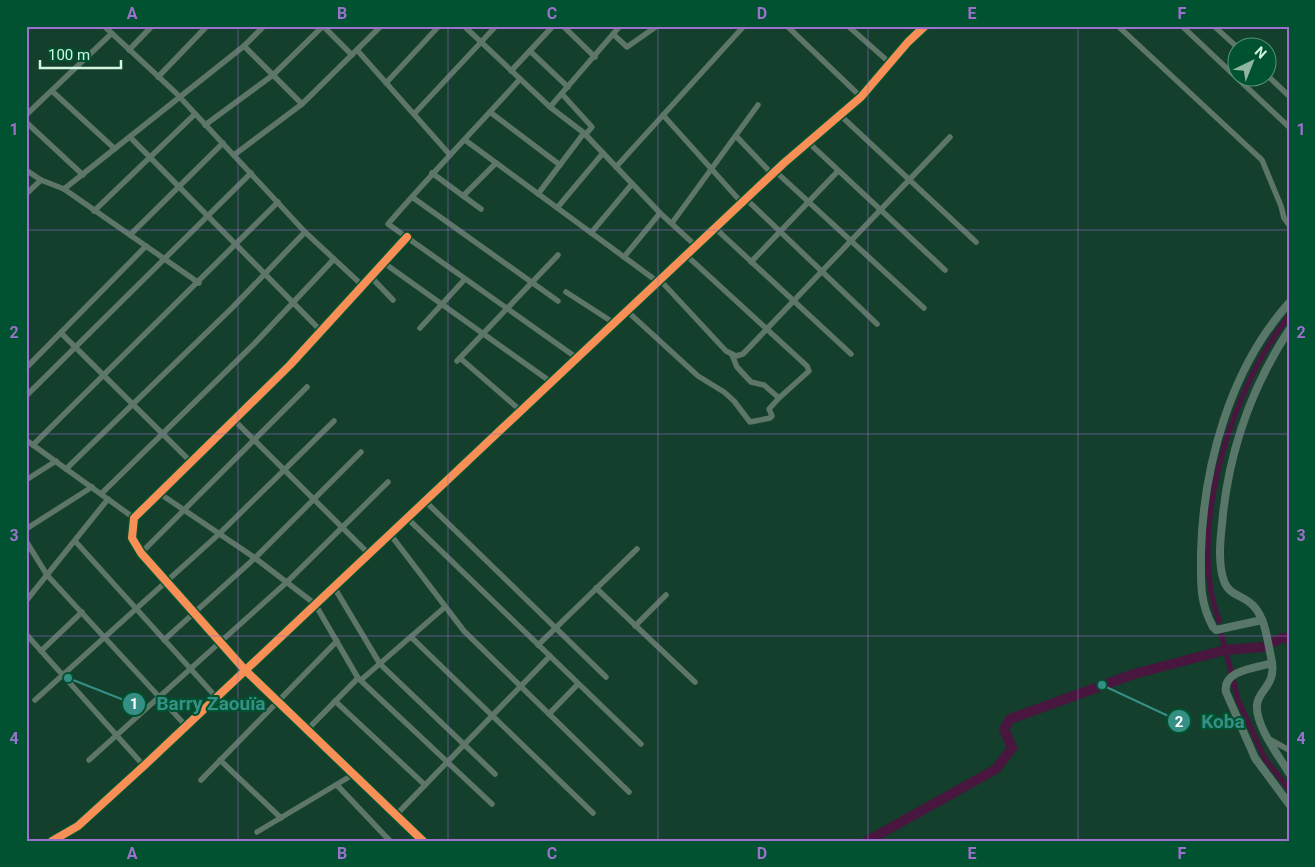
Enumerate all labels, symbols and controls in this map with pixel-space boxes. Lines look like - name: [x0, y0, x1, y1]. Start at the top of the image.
- text: A: [127, 4, 138, 23]
- text: B: [337, 4, 347, 23]
- text: C: [547, 4, 557, 23]
- text: D: [757, 4, 767, 23]
- text: E: [968, 4, 977, 23]
- text: F: [1178, 4, 1187, 23]
- scale bar: [40, 38, 121, 70]
- north arrow: [1228, 38, 1278, 88]
- text: N: [1252, 43, 1270, 62]
- text: 100 m: [48, 46, 90, 64]
- text: 1: [9, 120, 19, 139]
- text: 1: [1296, 120, 1306, 139]
- text: 2: [9, 323, 19, 342]
- text: 2: [1296, 323, 1306, 342]
- text: 3: [9, 526, 19, 545]
- text: 3: [1296, 526, 1306, 545]
- callout: Barry Zaouïa: [121, 687, 275, 721]
- text: Barry Zaouïa: [156, 692, 266, 715]
- text: 1: [130, 695, 138, 713]
- callout: Koba: [1166, 704, 1255, 738]
- text: Koba: [1201, 710, 1245, 733]
- text: 2: [1175, 713, 1184, 731]
- text: 4: [9, 729, 19, 748]
- text: 4: [1296, 729, 1306, 748]
- text: A: [127, 844, 138, 863]
- text: B: [337, 844, 347, 863]
- text: C: [547, 844, 557, 863]
- text: D: [757, 844, 767, 863]
- text: E: [968, 844, 977, 863]
- text: F: [1178, 844, 1187, 863]

